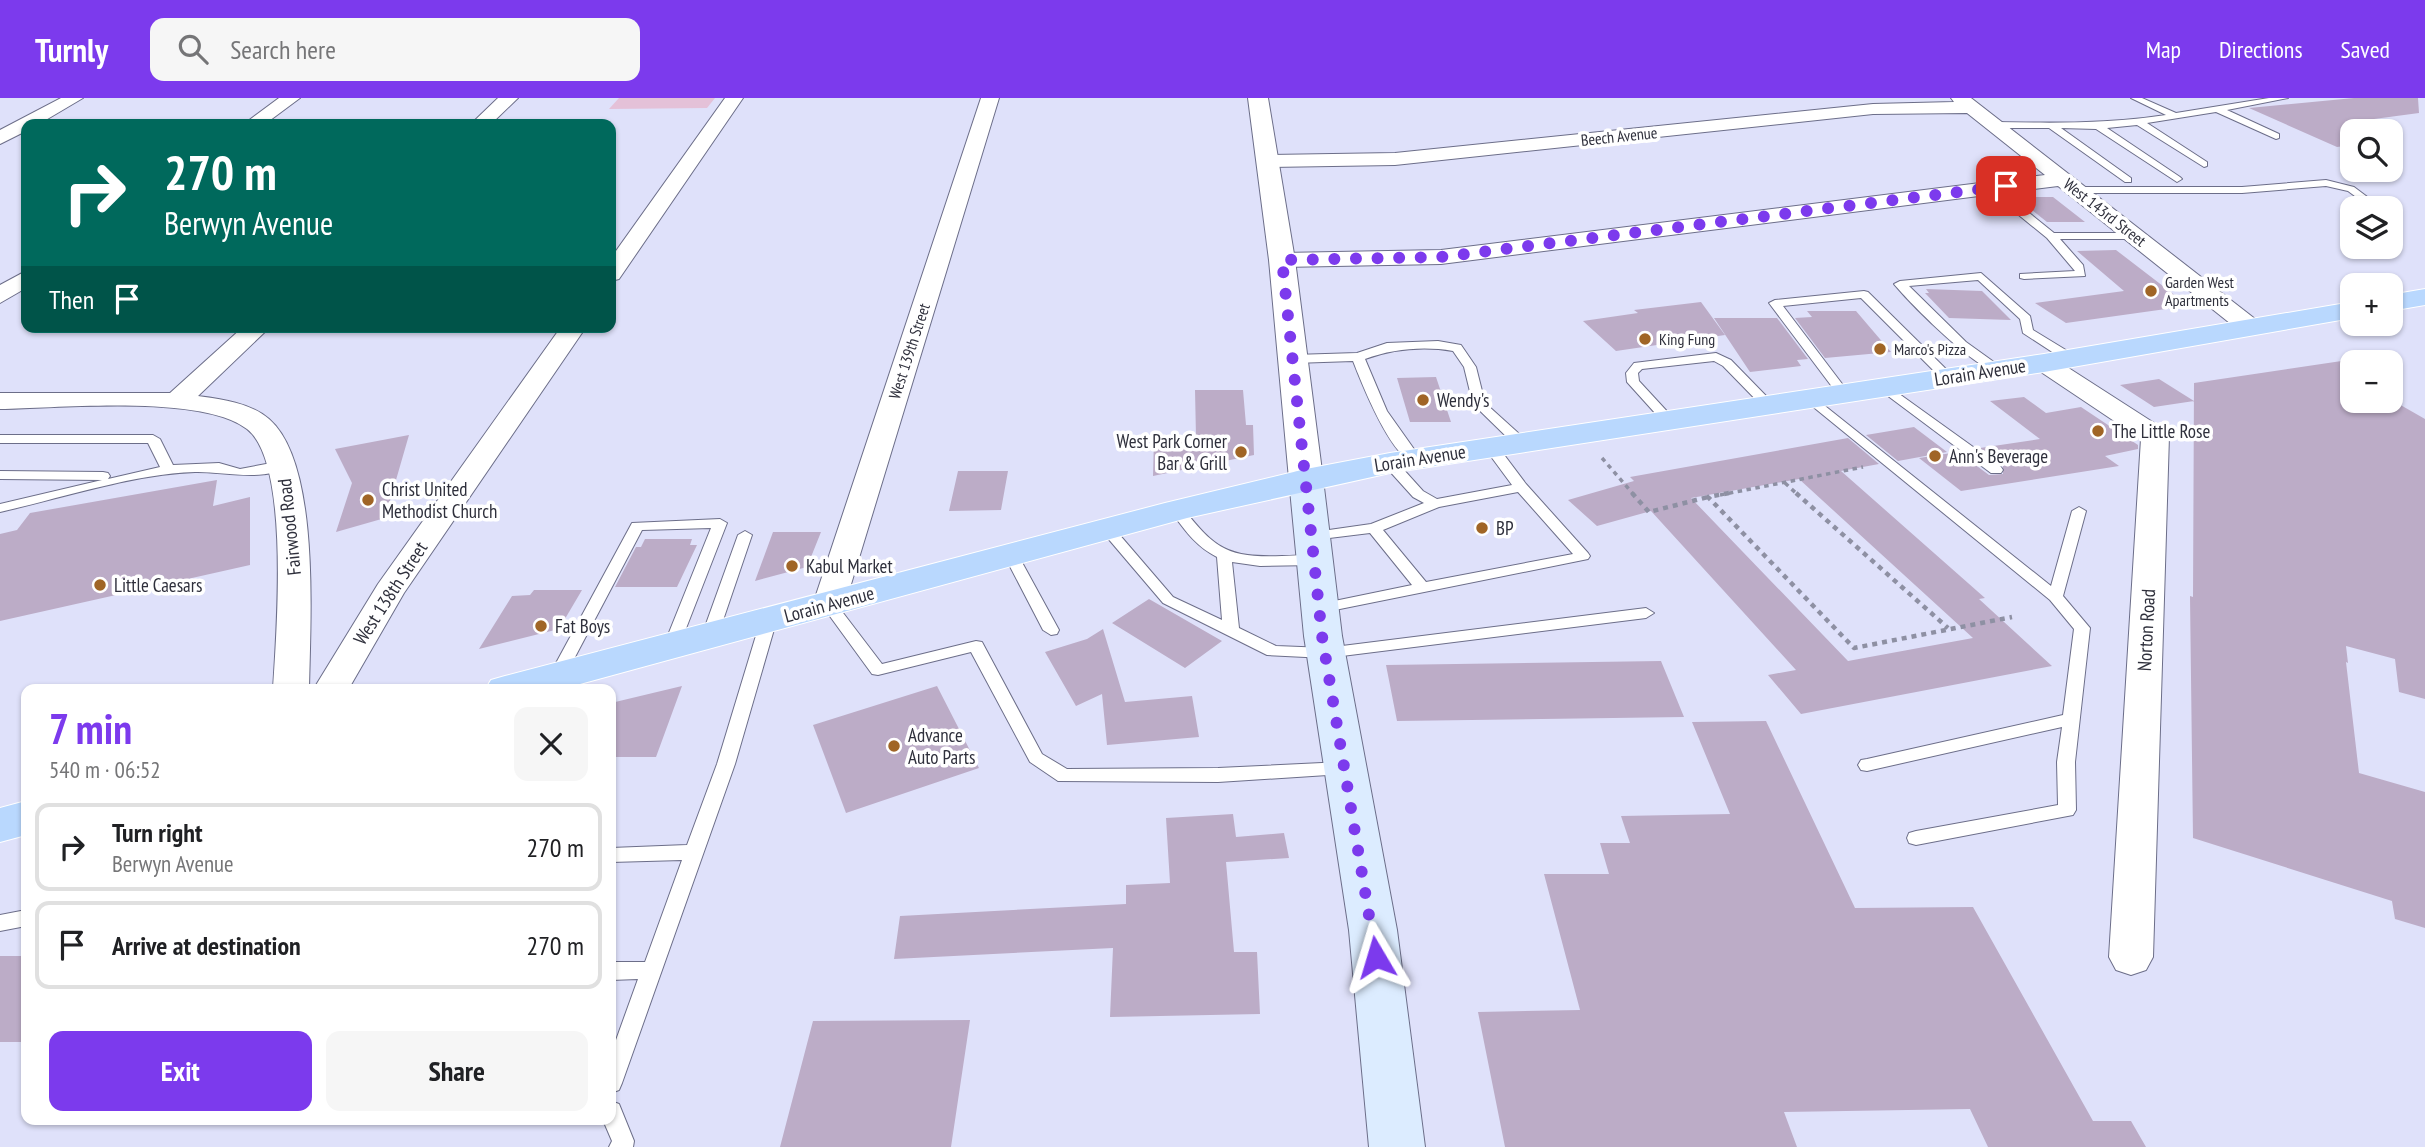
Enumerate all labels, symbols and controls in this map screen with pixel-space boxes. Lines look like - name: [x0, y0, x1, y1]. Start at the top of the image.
- search box: [150, 18, 640, 81]
- text: Turnly: [35, 28, 108, 71]
- icon: search: [174, 30, 212, 68]
- text: Search here: [230, 33, 336, 66]
- text: Map: [2146, 34, 2181, 65]
- text: Directions: [2219, 34, 2303, 65]
- text: Saved: [2341, 34, 2390, 65]
- map controls: [2340, 119, 2403, 413]
- button: search: [2340, 119, 2403, 182]
- street label: Beech Avenue: [1580, 122, 1658, 150]
- text: 270 m: [164, 140, 277, 204]
- icon: right: [49, 147, 140, 238]
- pin: [1976, 156, 2036, 216]
- icon: arrive: [1987, 167, 2025, 205]
- street label: West 143rd Street: [2060, 174, 2151, 251]
- button: layers: [2340, 196, 2403, 259]
- text: Berwyn Avenue: [164, 202, 333, 244]
- place label: Garden West Apartments: [2165, 272, 2235, 310]
- button: +: [2340, 273, 2403, 336]
- icon: arrive: [108, 280, 146, 318]
- text: Then: [49, 283, 94, 316]
- marker: Garden West Apartments: [2143, 283, 2159, 299]
- street label: West 139th Street: [884, 300, 934, 401]
- place label: King Fung: [1659, 329, 1715, 349]
- marker: King Fung: [1637, 331, 1653, 347]
- place label: Marco's Pizza: [1894, 339, 1966, 359]
- marker: Marco's Pizza: [1872, 341, 1888, 357]
- button: −: [2340, 350, 2403, 413]
- street label: Lorain Avenue: [1933, 353, 2028, 391]
- place label: Wendy's: [1437, 388, 1490, 412]
- marker: Wendy's: [1415, 392, 1431, 408]
- place label: The Little Rose: [2112, 419, 2210, 443]
- marker: The Little Rose: [2090, 423, 2106, 439]
- place label: West Park Corner Bar & Grill: [1117, 429, 1228, 475]
- street label: Lorain Avenue: [1373, 439, 1468, 477]
- marker: West Park Corner Bar & Grill: [1233, 444, 1249, 460]
- place label: Ann's Beverage: [1949, 444, 2048, 468]
- marker: Ann's Beverage: [1927, 448, 1943, 464]
- place label: Christ United Methodist Church: [382, 477, 497, 523]
- street label: Fairwood Road: [272, 478, 306, 576]
- marker: Christ United Methodist Church: [360, 492, 376, 508]
- place label: BP: [1496, 516, 1514, 540]
- marker: BP: [1474, 520, 1490, 536]
- street label: West 138th Street: [348, 536, 433, 649]
- place label: Kabul Market: [806, 554, 893, 578]
- marker: Kabul Market: [784, 558, 800, 574]
- place label: Little Caesars: [114, 573, 202, 597]
- marker: Little Caesars: [92, 577, 108, 593]
- street label: Lorain Avenue: [781, 580, 877, 628]
- street label: Norton Road: [2132, 588, 2160, 672]
- place label: Fat Boys: [555, 614, 610, 638]
- marker: Fat Boys: [533, 618, 549, 634]
- text: 7 min: [49, 701, 132, 756]
- button: close: [514, 707, 588, 781]
- place label: Advance Auto Parts: [908, 723, 976, 769]
- marker: Advance Auto Parts: [886, 738, 902, 754]
- text: 540 m · 06:52: [49, 755, 161, 784]
- text: Turn right: [112, 816, 203, 849]
- icon: right: [53, 828, 91, 866]
- text: 270 m: [526, 831, 584, 864]
- text: Berwyn Avenue: [112, 849, 234, 878]
- position arrow: [1339, 920, 1413, 994]
- icon: arrive: [53, 926, 91, 964]
- text: Arrive at destination: [112, 929, 301, 962]
- text: 270 m: [526, 929, 584, 962]
- button: Exit: [49, 1031, 312, 1111]
- button: Share: [326, 1031, 588, 1111]

